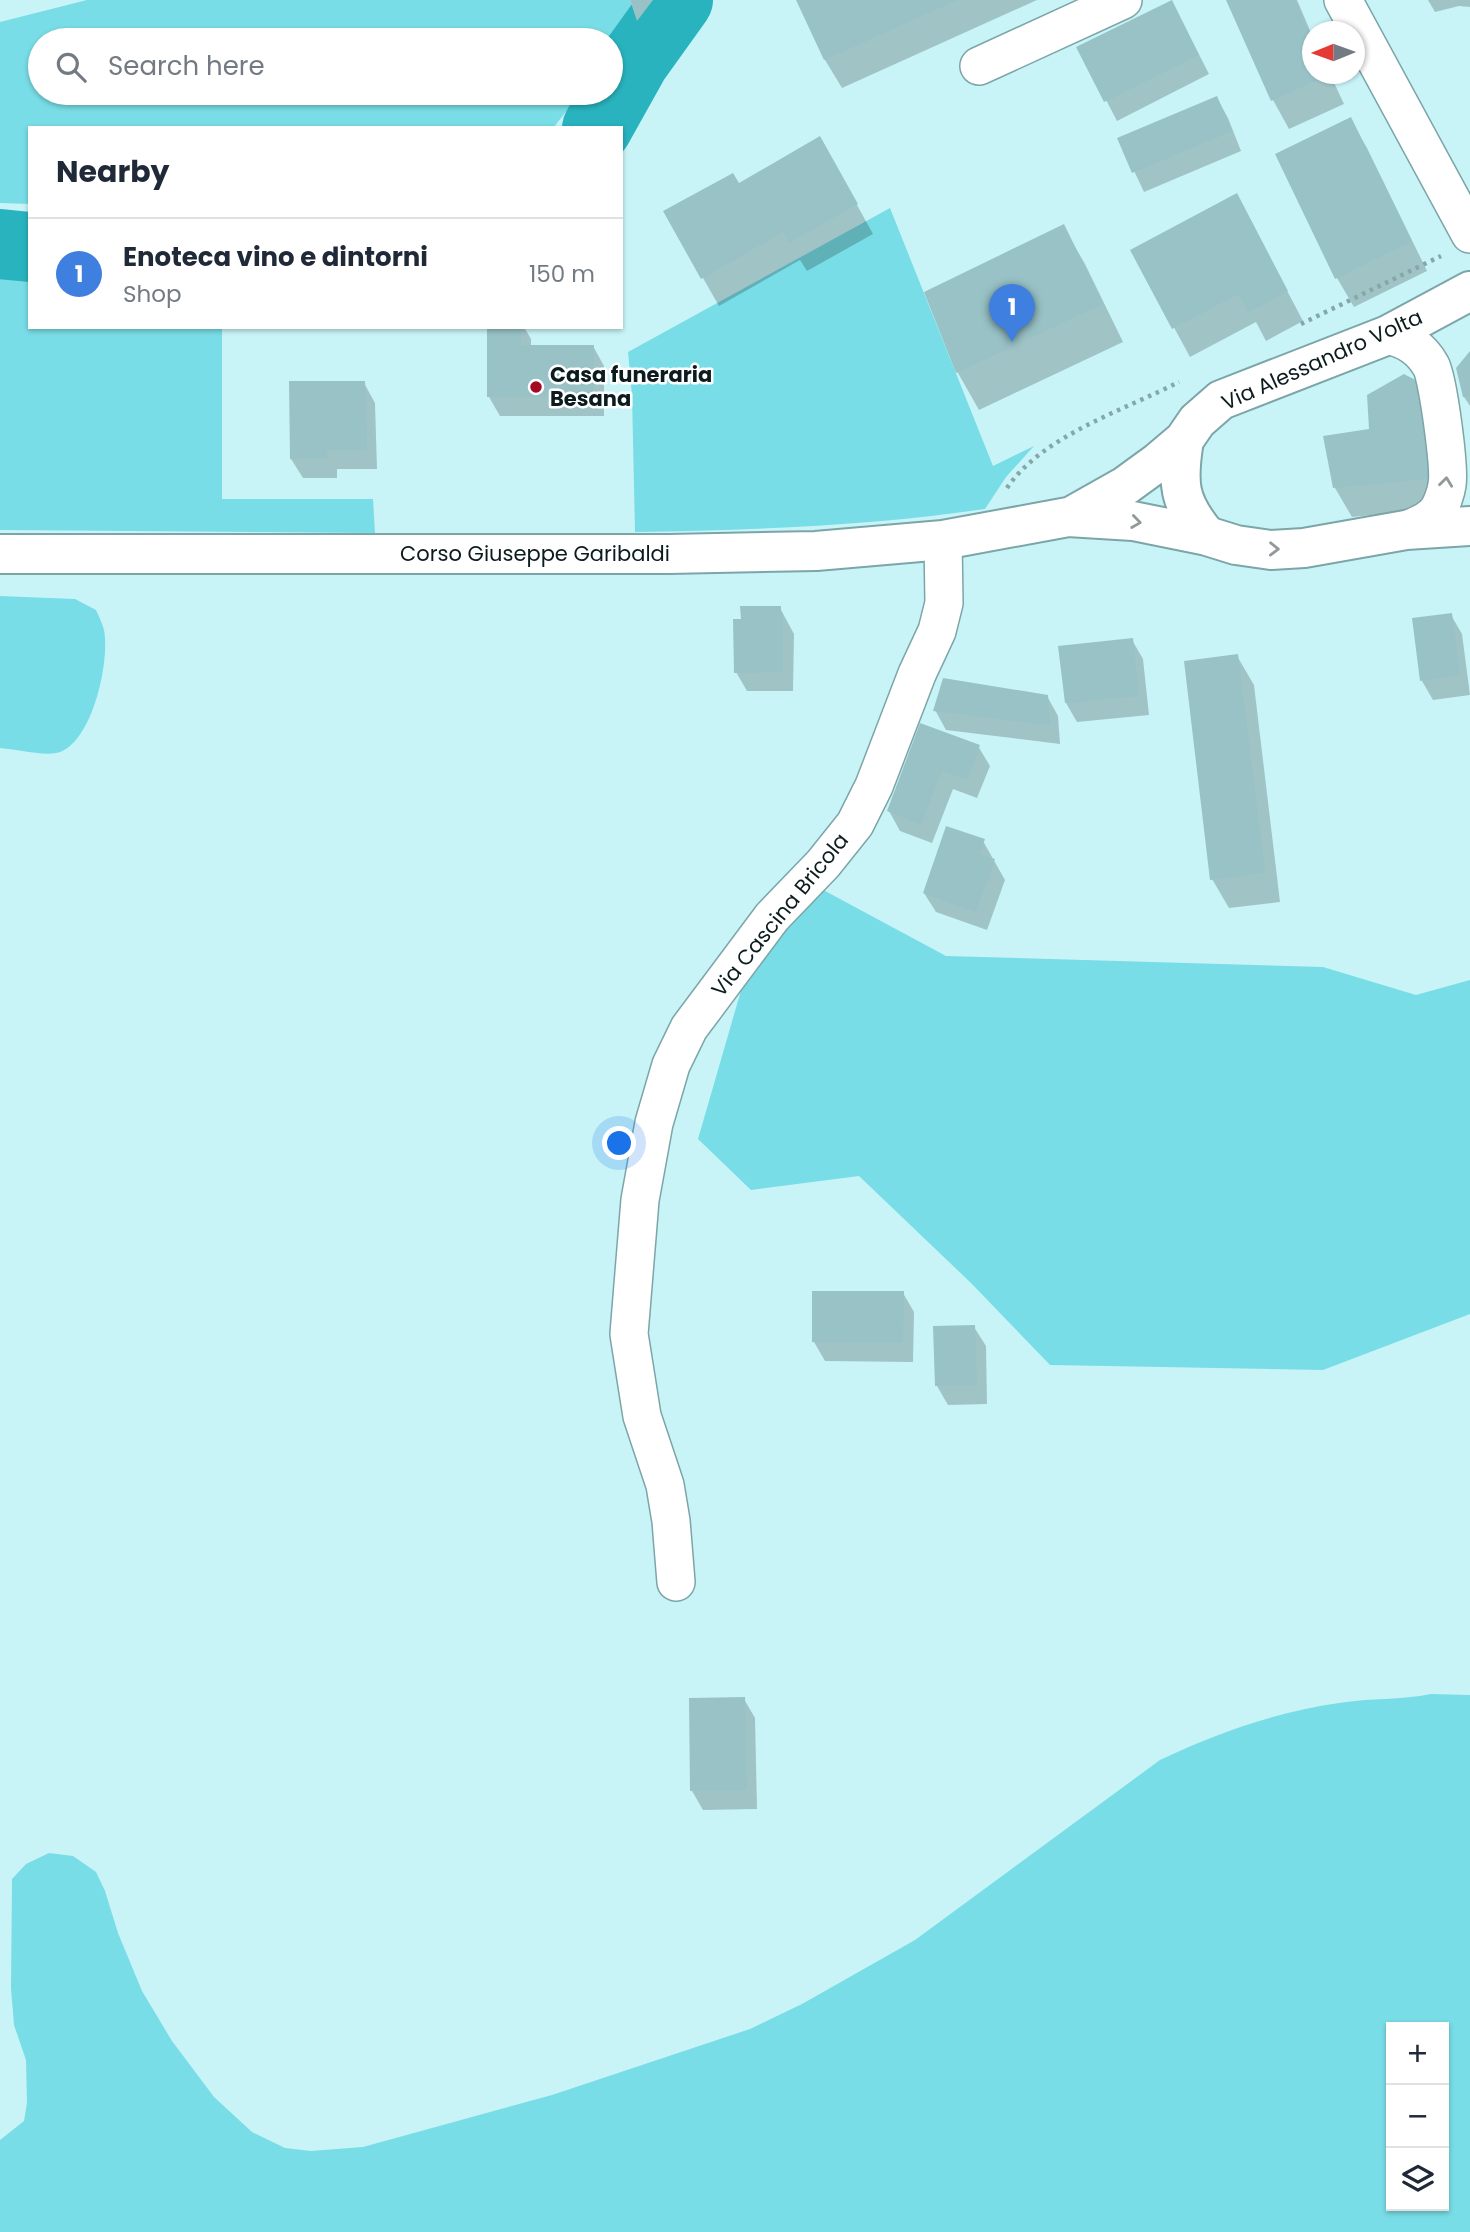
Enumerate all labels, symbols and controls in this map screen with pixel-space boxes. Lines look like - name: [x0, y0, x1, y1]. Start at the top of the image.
- north arrow: [1302, 21, 1365, 84]
- search box: [28, 28, 623, 105]
- icon: search: [52, 48, 90, 86]
- text: Search here: [108, 48, 265, 84]
- text: Nearby: [56, 150, 170, 193]
- text: Enoteca vino e dintorni: [123, 239, 428, 275]
- text: 1: [75, 258, 83, 290]
- text: 150 m: [529, 258, 595, 290]
- text: Shop: [123, 278, 182, 310]
- pin: 1: [989, 284, 1035, 342]
- street label: Via Alessandro Volta: [1217, 302, 1427, 417]
- place label: Casa funeraria Besana: [550, 360, 712, 413]
- marker: Casa funeraria Besana: [528, 379, 544, 395]
- one-way arrow: [1439, 476, 1454, 488]
- one-way arrow: [1130, 514, 1142, 529]
- street label: Corso Giuseppe Garibaldi: [400, 539, 670, 568]
- one-way arrow: [1269, 541, 1279, 557]
- street label: Via Cascina Bricola: [704, 827, 855, 1003]
- your location: [602, 1126, 636, 1160]
- map controls: [1386, 2022, 1449, 2211]
- button: +: [1386, 2022, 1449, 2085]
- button: −: [1386, 2085, 1449, 2148]
- button: layers: [1386, 2148, 1449, 2211]

